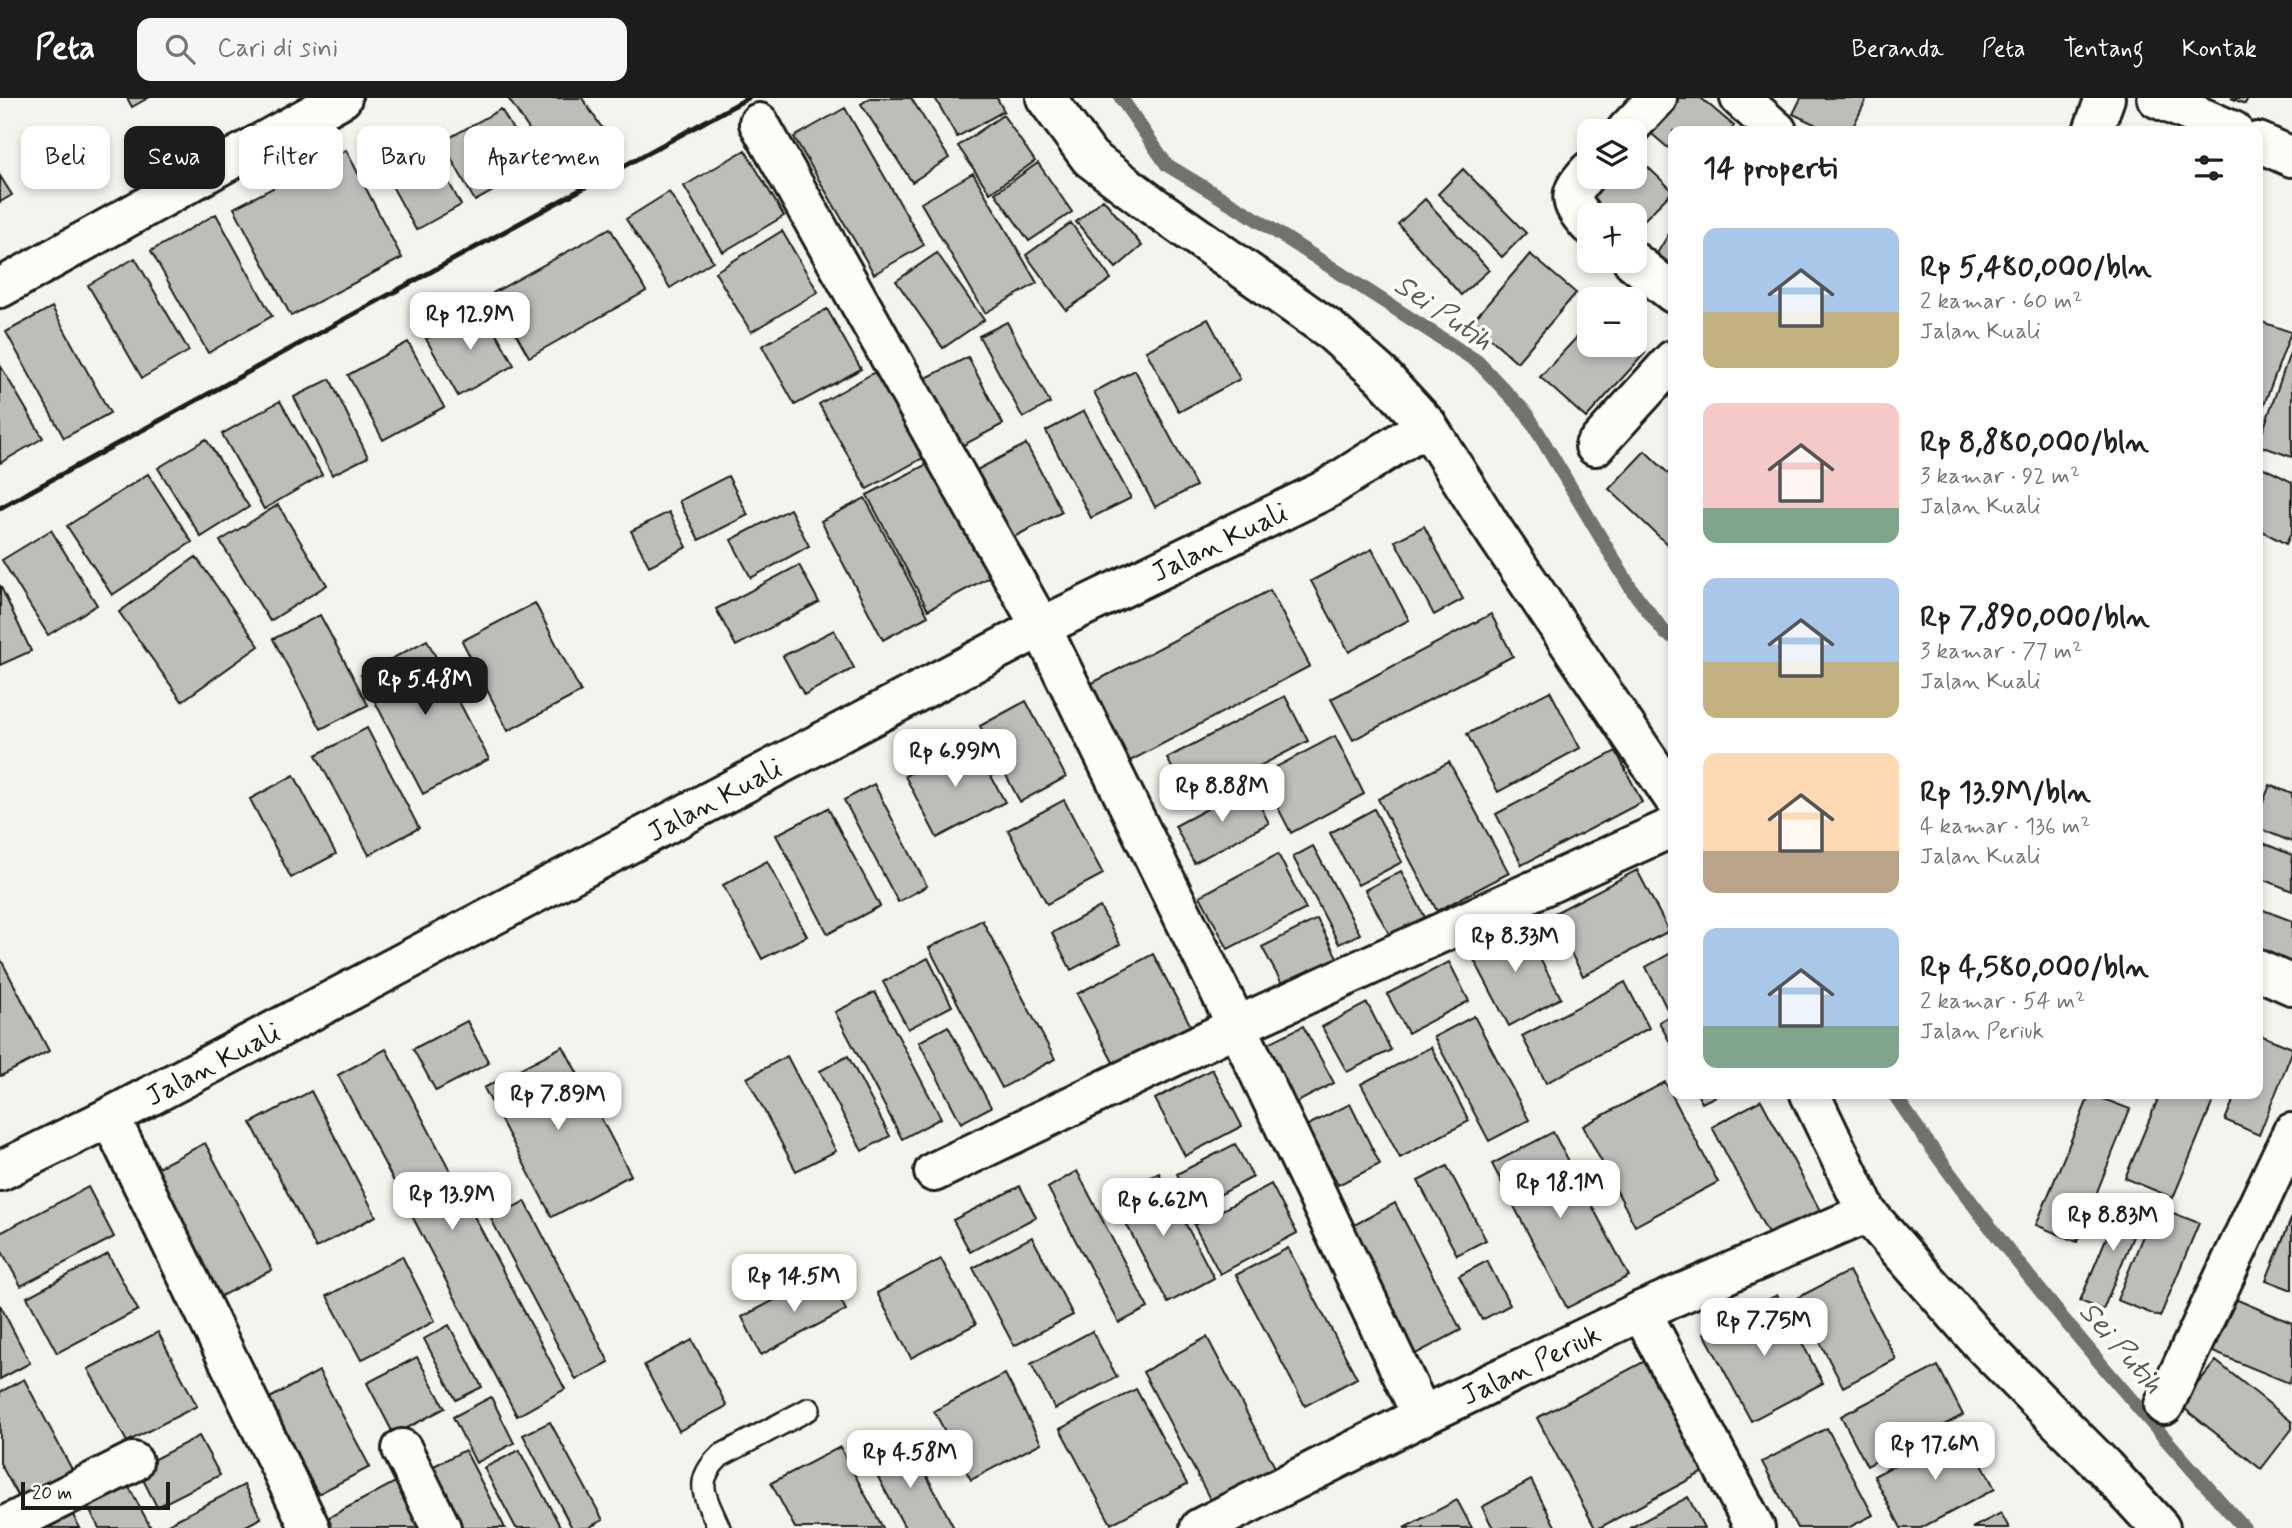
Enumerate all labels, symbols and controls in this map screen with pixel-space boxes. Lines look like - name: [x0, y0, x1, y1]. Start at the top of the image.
- search box: [137, 18, 627, 81]
- text: Peta: [35, 27, 95, 71]
- icon: search: [161, 30, 199, 68]
- text: Cari di sini: [217, 32, 338, 66]
- text: Beranda: [1852, 34, 1944, 65]
- text: Peta: [1982, 34, 2025, 65]
- text: Tentang: [2063, 34, 2144, 65]
- text: Kontak: [2182, 34, 2257, 65]
- map controls: [1577, 119, 1647, 357]
- button: layers: [1577, 119, 1647, 189]
- chip: Beli: [21, 126, 110, 189]
- chip: Sewa: [124, 126, 225, 189]
- chip: Filter: [239, 126, 343, 189]
- chip: Baru: [357, 126, 450, 189]
- chip: Apartemen: [464, 126, 624, 189]
- text: 14 properti: [1703, 149, 1837, 188]
- icon: filters: [2190, 149, 2228, 187]
- button: +: [1577, 203, 1647, 273]
- text: Rp 5,480,000/bln: [1920, 248, 2152, 287]
- icon: home: [1759, 256, 1843, 340]
- water label: Sei Putih: [1386, 266, 1500, 360]
- button: −: [1577, 287, 1647, 357]
- text: 2 kamar · 60 m²: [1920, 287, 2082, 317]
- pin: Rp 12.9M: [398, 292, 542, 352]
- text: Rp 12.9M: [426, 300, 514, 330]
- text: Jalan Kuali: [1920, 317, 2041, 347]
- text: Rp 8,880,000/bln: [1920, 423, 2149, 462]
- icon: home: [1759, 431, 1843, 515]
- text: 3 kamar · 92 m²: [1920, 462, 2080, 492]
- text: Jalan Kuali: [1920, 492, 2041, 522]
- street label: Jalan Kuali: [1146, 495, 1294, 592]
- text: Rp 7,890,000/bln: [1920, 598, 2150, 637]
- icon: home: [1759, 606, 1843, 690]
- text: 3 kamar · 77 m²: [1920, 637, 2082, 667]
- pin: Rp 5.48M: [353, 658, 497, 717]
- text: Rp 5.48M: [378, 665, 472, 695]
- text: Jalan Kuali: [1920, 667, 2041, 697]
- pin: Rp 6.99M: [883, 730, 1027, 789]
- text: Rp 6.99M: [909, 737, 1001, 767]
- street label: Jalan Kuali: [641, 751, 789, 852]
- pin: Rp 8.88M: [1150, 764, 1294, 824]
- text: Rp 8.88M: [1175, 772, 1269, 802]
- text: Rp 13.9M/bln: [1920, 773, 2091, 812]
- icon: home: [1759, 781, 1843, 865]
- text: 4 kamar · 136 m²: [1920, 812, 2090, 842]
- text: Jalan Kuali: [1920, 842, 2041, 872]
- pin: Rp 8.33M: [1443, 914, 1587, 974]
- text: Rp 8.33M: [1471, 922, 1559, 952]
- text: Rp 4,580,000/bln: [1920, 948, 2149, 987]
- icon: home: [1759, 956, 1843, 1040]
- text: 2 kamar · 54 m²: [1920, 987, 2085, 1017]
- street label: Jalan Kuali: [140, 1015, 287, 1116]
- text: Jalan Periuk: [1920, 1017, 2044, 1047]
- pin: Rp 7.89M: [486, 1072, 630, 1132]
- text: Rp 7.89M: [510, 1080, 606, 1110]
- pin: Rp 18.1M: [1488, 1160, 1632, 1220]
- text: Rp 18.1M: [1516, 1168, 1604, 1198]
- pin: Rp 13.9M: [380, 1172, 524, 1232]
- pin: Rp 6.62M: [1091, 1178, 1235, 1238]
- text: Rp 13.9M: [409, 1180, 495, 1210]
- text: Rp 6.62M: [1118, 1186, 1208, 1216]
- pin: Rp 8.83M: [2041, 1194, 2185, 1253]
- text: Rp 8.83M: [2068, 1201, 2158, 1231]
- pin: Rp 14.5M: [722, 1254, 866, 1314]
- text: Rp 14.5M: [748, 1262, 840, 1292]
- water label: Sei Putih: [2070, 1293, 2172, 1403]
- pin: Rp 7.75M: [1692, 1298, 1836, 1358]
- text: Rp 7.75M: [1717, 1306, 1811, 1336]
- street label: Jalan Periuk: [1456, 1317, 1608, 1416]
- pin: Rp 17.6M: [1863, 1422, 2007, 1482]
- pin: Rp 4.58M: [838, 1430, 982, 1490]
- text: Rp 17.6M: [1891, 1430, 1979, 1460]
- text: Rp 4.58M: [863, 1438, 957, 1468]
- scale bar: [21, 1479, 170, 1511]
- text: 20 m: [32, 1481, 72, 1506]

